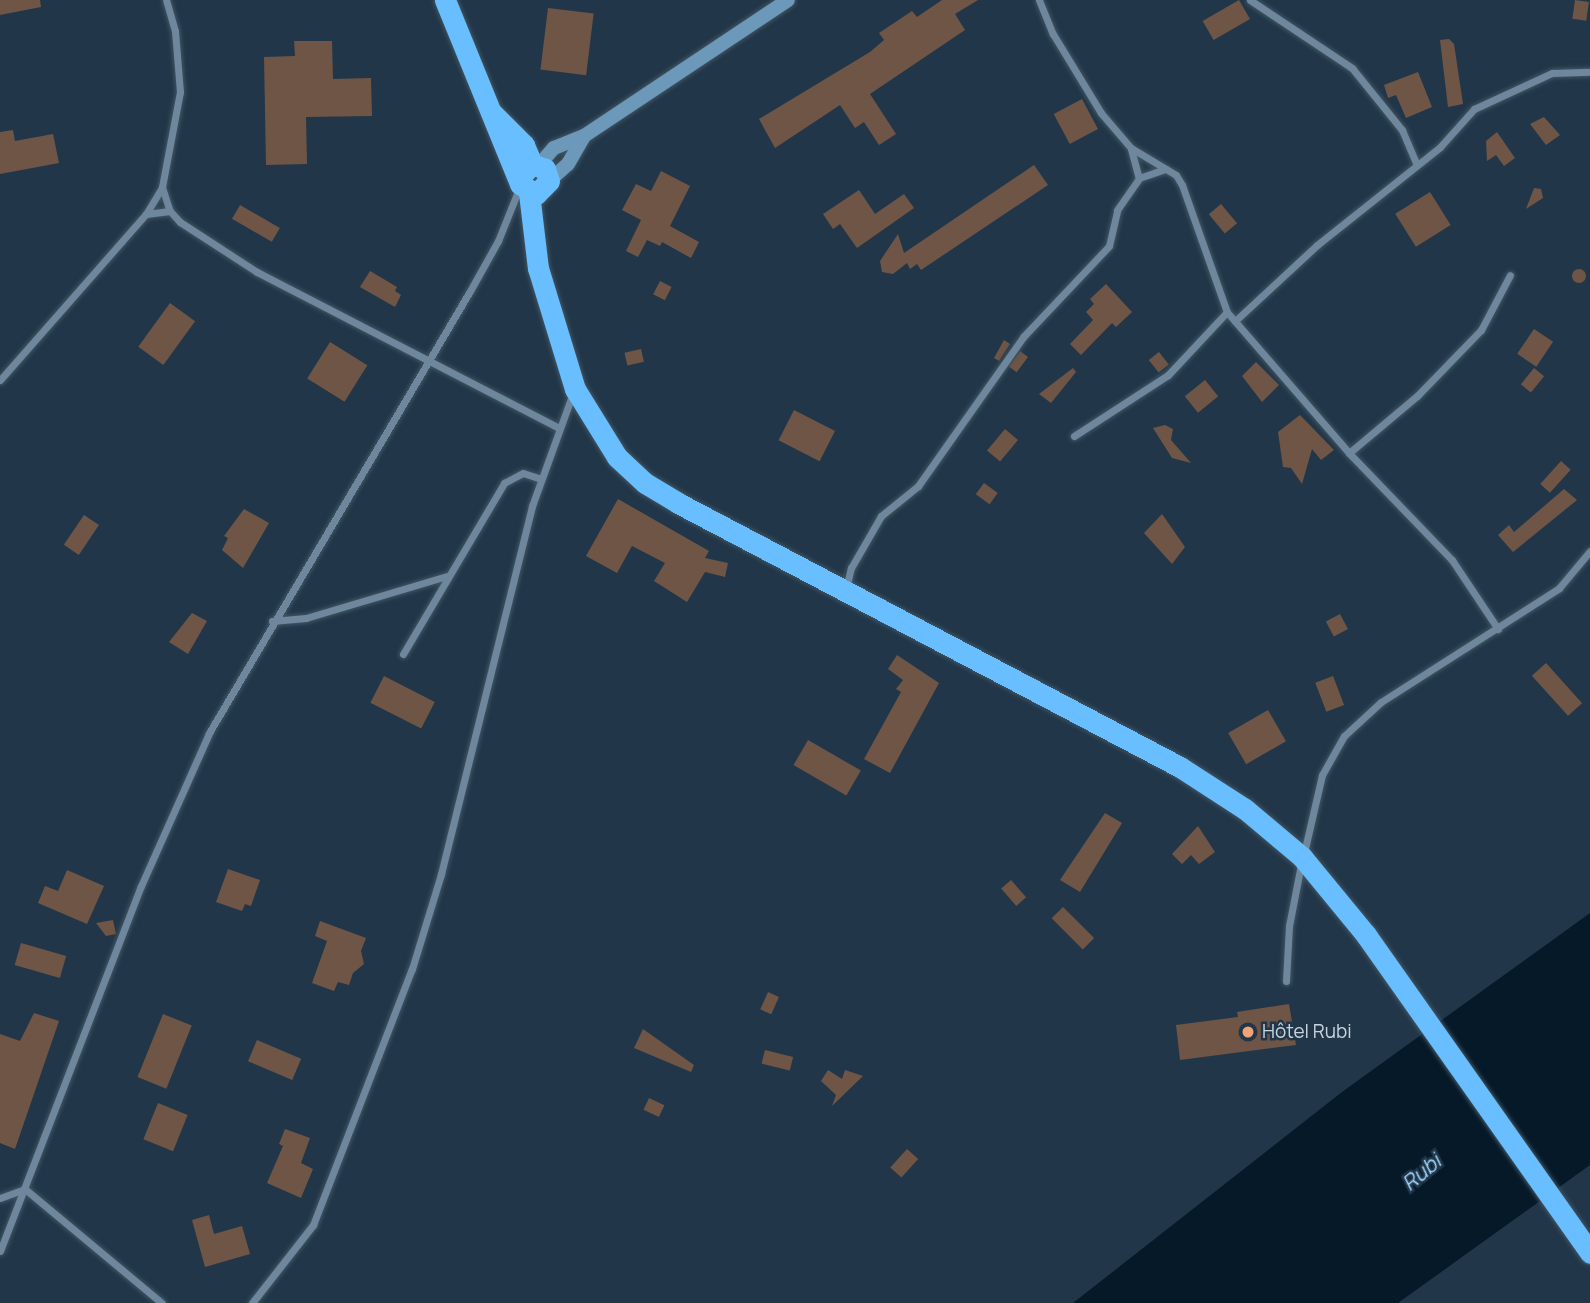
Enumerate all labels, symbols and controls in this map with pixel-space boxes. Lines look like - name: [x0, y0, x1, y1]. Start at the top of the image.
- place label: Hôtel Rubi: [1262, 1021, 1352, 1043]
- marker: Hôtel Rubi: [1240, 1024, 1256, 1040]
- water label: Rubi: [1396, 1149, 1446, 1195]

